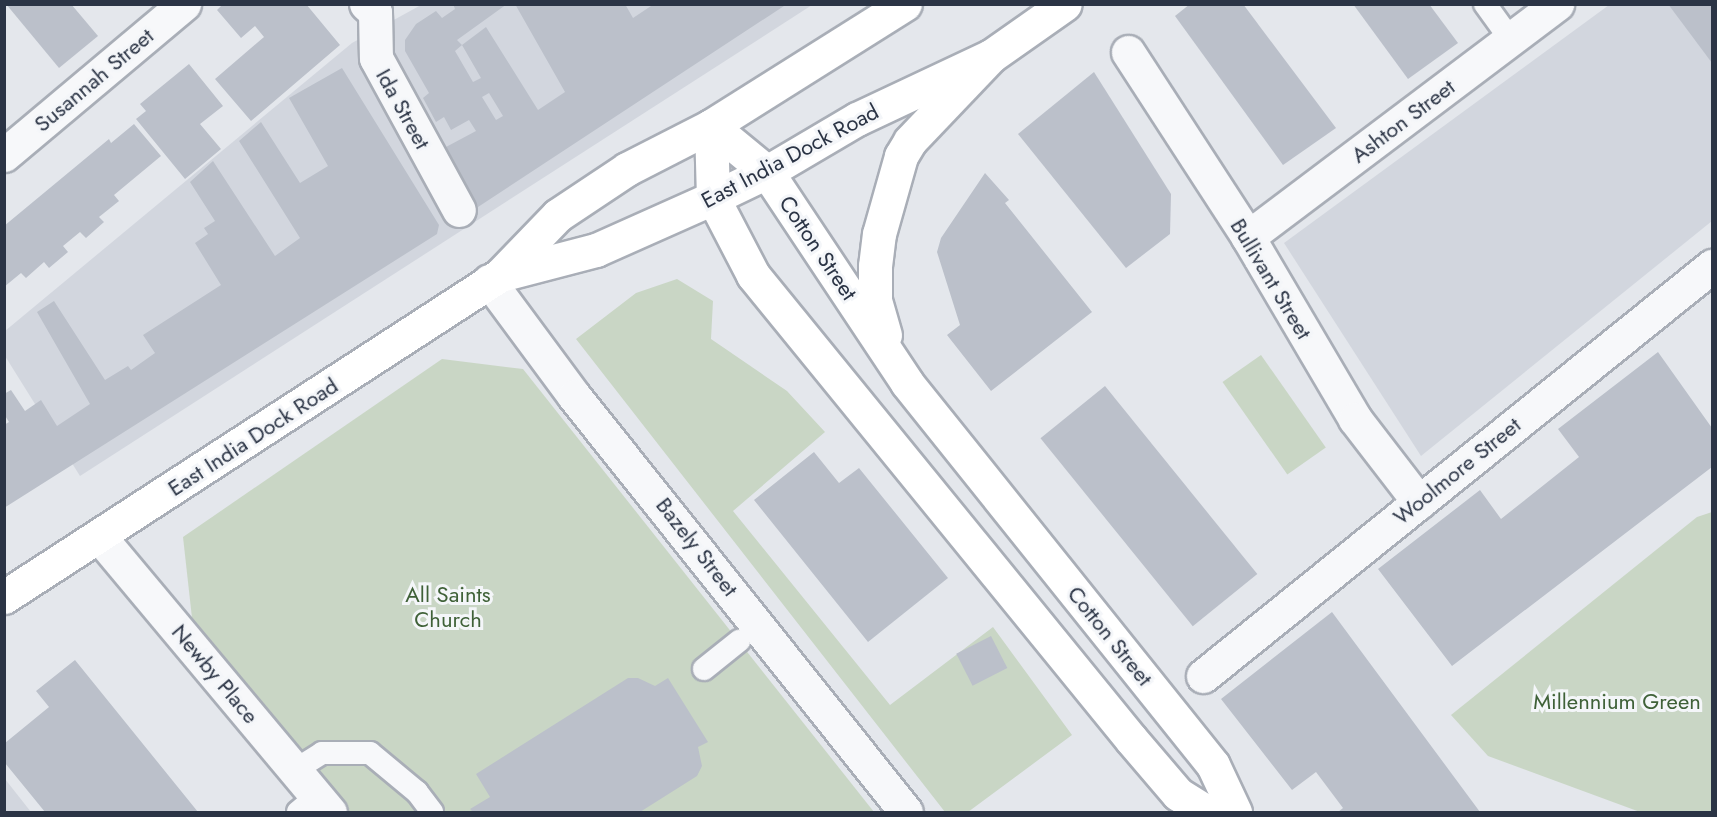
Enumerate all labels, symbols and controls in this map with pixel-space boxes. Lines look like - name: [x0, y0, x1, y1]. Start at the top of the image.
- street label: Susannah Street: [29, 23, 159, 137]
- street label: Ida Street: [370, 64, 436, 154]
- street label: Ashton Street: [1346, 73, 1460, 169]
- street label: East India Dock Road: [697, 98, 883, 214]
- street label: Cotton Street: [773, 191, 863, 305]
- street label: Bullivant Street: [1225, 214, 1317, 344]
- street label: East India Dock Road: [163, 372, 343, 502]
- street label: Woolmore Street: [1388, 412, 1526, 530]
- street label: Bazely Street: [650, 492, 744, 602]
- park label: All Saints Church: [405, 581, 491, 632]
- street label: Cotton Street: [1062, 581, 1158, 691]
- street label: Newby Place: [166, 619, 264, 729]
- park label: Millennium Green: [1533, 689, 1701, 715]

